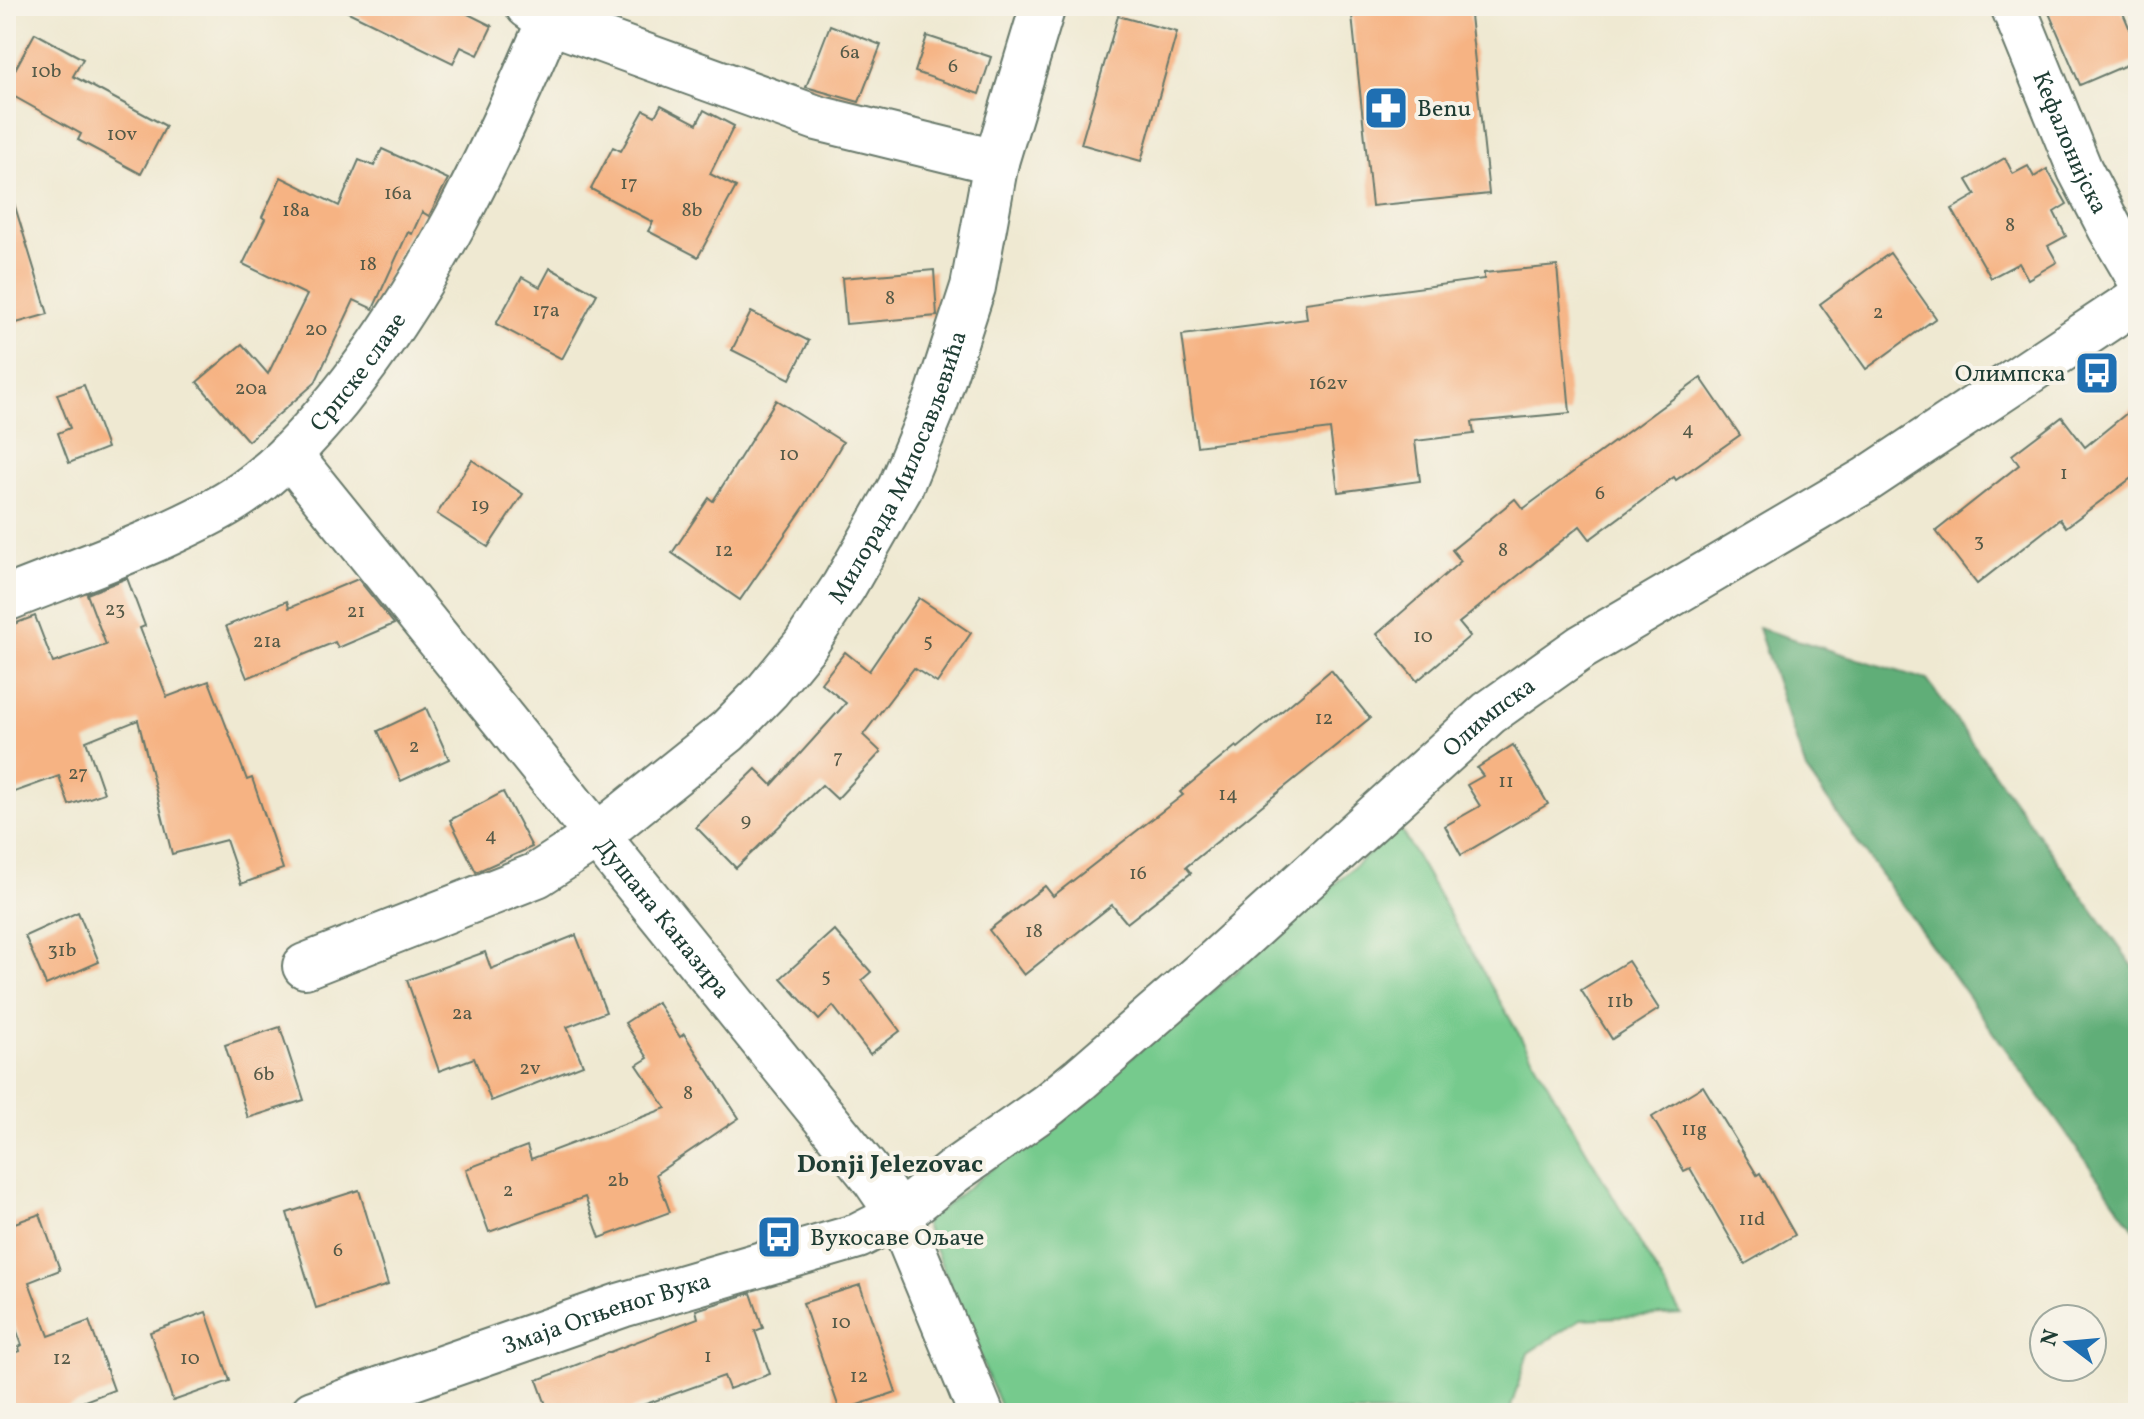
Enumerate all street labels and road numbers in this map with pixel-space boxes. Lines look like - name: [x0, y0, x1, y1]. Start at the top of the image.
- street label: Кефалонијска: [2022, 67, 2115, 221]
- street label: Српске славе: [303, 306, 416, 440]
- street label: Милорада Милосављевића: [822, 327, 977, 611]
- street label: Олимпска: [1436, 670, 1543, 766]
- street label: Душана Каназира: [586, 831, 737, 1007]
- street label: Змаја Огњеног Вука: [498, 1265, 715, 1365]

